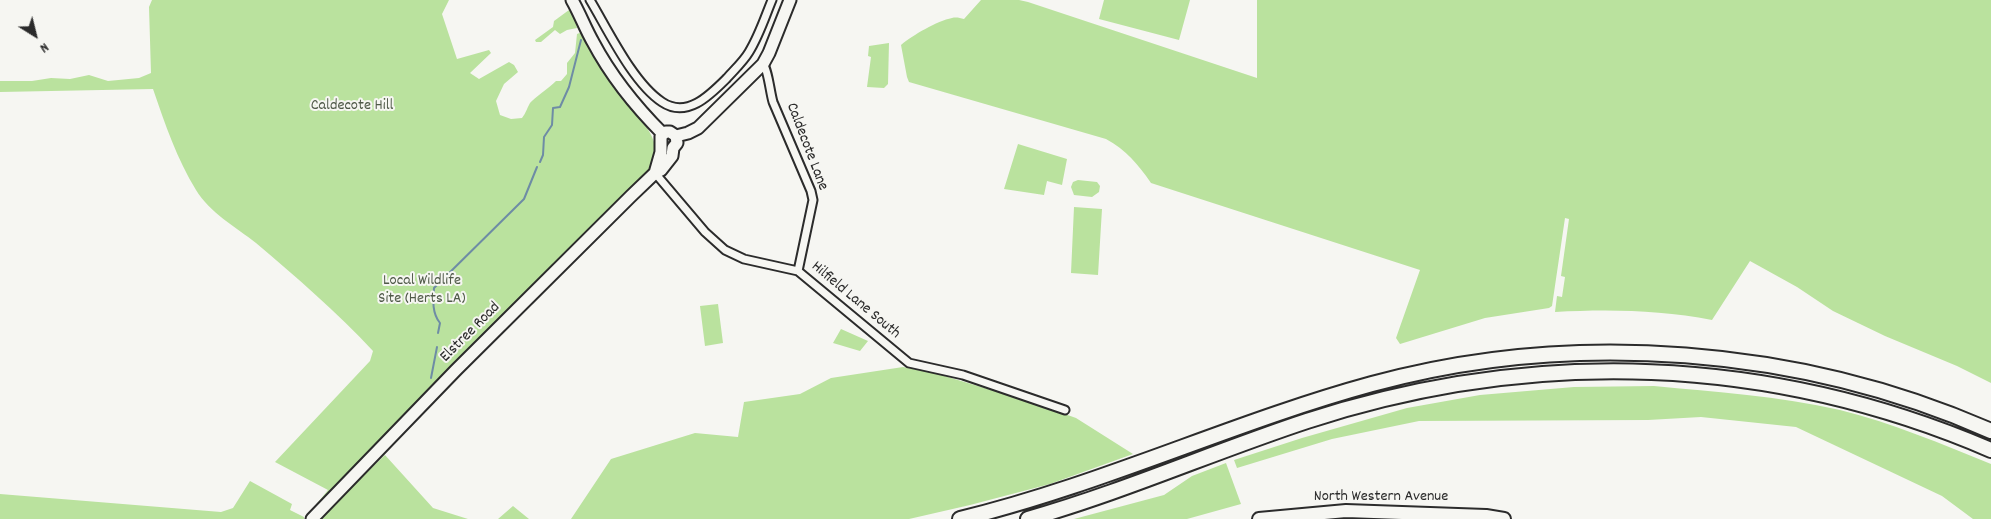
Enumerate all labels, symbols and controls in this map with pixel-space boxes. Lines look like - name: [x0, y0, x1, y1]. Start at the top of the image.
- north arrow: [10, 10, 60, 60]
- text: N: [35, 37, 53, 57]
- park label: Caldecote Hill: [311, 97, 393, 117]
- street label: Caldecote Lane: [780, 100, 832, 194]
- street label: Hilfield Lane South: [806, 258, 904, 344]
- park label: Local Wildlife Site (Herts LA): [378, 272, 466, 310]
- street label: Elstree Road: [437, 299, 505, 367]
- street label: North Western Avenue: [1314, 488, 1448, 508]

